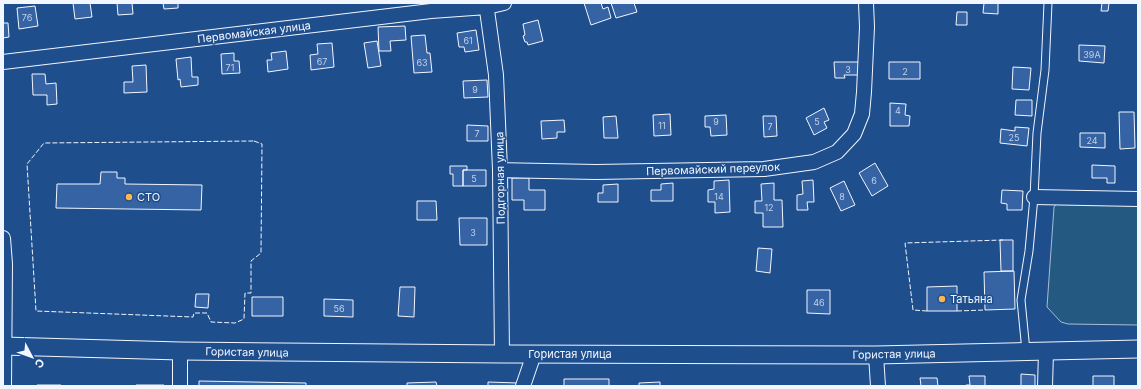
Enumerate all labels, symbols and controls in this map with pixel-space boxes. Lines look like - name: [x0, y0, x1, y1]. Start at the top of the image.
- house number: 76: [22, 12, 33, 23]
- street label: Первомайская улица: [196, 18, 312, 46]
- house number: 61: [463, 35, 473, 46]
- house number: 39А: [1083, 49, 1101, 60]
- house number: 67: [317, 56, 327, 67]
- house number: 63: [416, 57, 428, 68]
- house number: 71: [226, 62, 234, 73]
- house number: 3: [845, 64, 851, 75]
- house number: 2: [902, 66, 908, 77]
- house number: 9: [472, 84, 478, 95]
- house number: 4: [895, 105, 901, 116]
- house number: 9: [713, 116, 719, 127]
- house number: 5: [814, 116, 820, 127]
- house number: 11: [658, 120, 666, 131]
- house number: 7: [767, 121, 773, 132]
- house number: 7: [474, 128, 480, 139]
- street label: Подгорная улица: [492, 132, 508, 224]
- house number: 25: [1009, 132, 1019, 143]
- house number: 24: [1086, 135, 1098, 146]
- street label: Первомайский переулок: [646, 160, 780, 178]
- house number: 5: [471, 173, 477, 184]
- house number: 6: [871, 175, 877, 186]
- place label: СТО: [137, 190, 160, 204]
- house number: 14: [714, 191, 724, 202]
- house number: 8: [839, 191, 845, 202]
- marker: СТО: [124, 192, 134, 202]
- house number: 12: [764, 202, 774, 213]
- house number: 3: [470, 227, 476, 238]
- place label: Татьяна: [950, 292, 993, 306]
- marker: Татьяна: [937, 294, 947, 304]
- house number: 46: [813, 297, 825, 308]
- house number: 56: [333, 303, 345, 314]
- north arrow: [12, 337, 52, 377]
- street label: Гористая улица: [205, 344, 289, 360]
- street label: Гористая улица: [852, 346, 936, 362]
- street label: Гористая улица: [528, 347, 612, 361]
- text: С: [32, 356, 48, 371]

